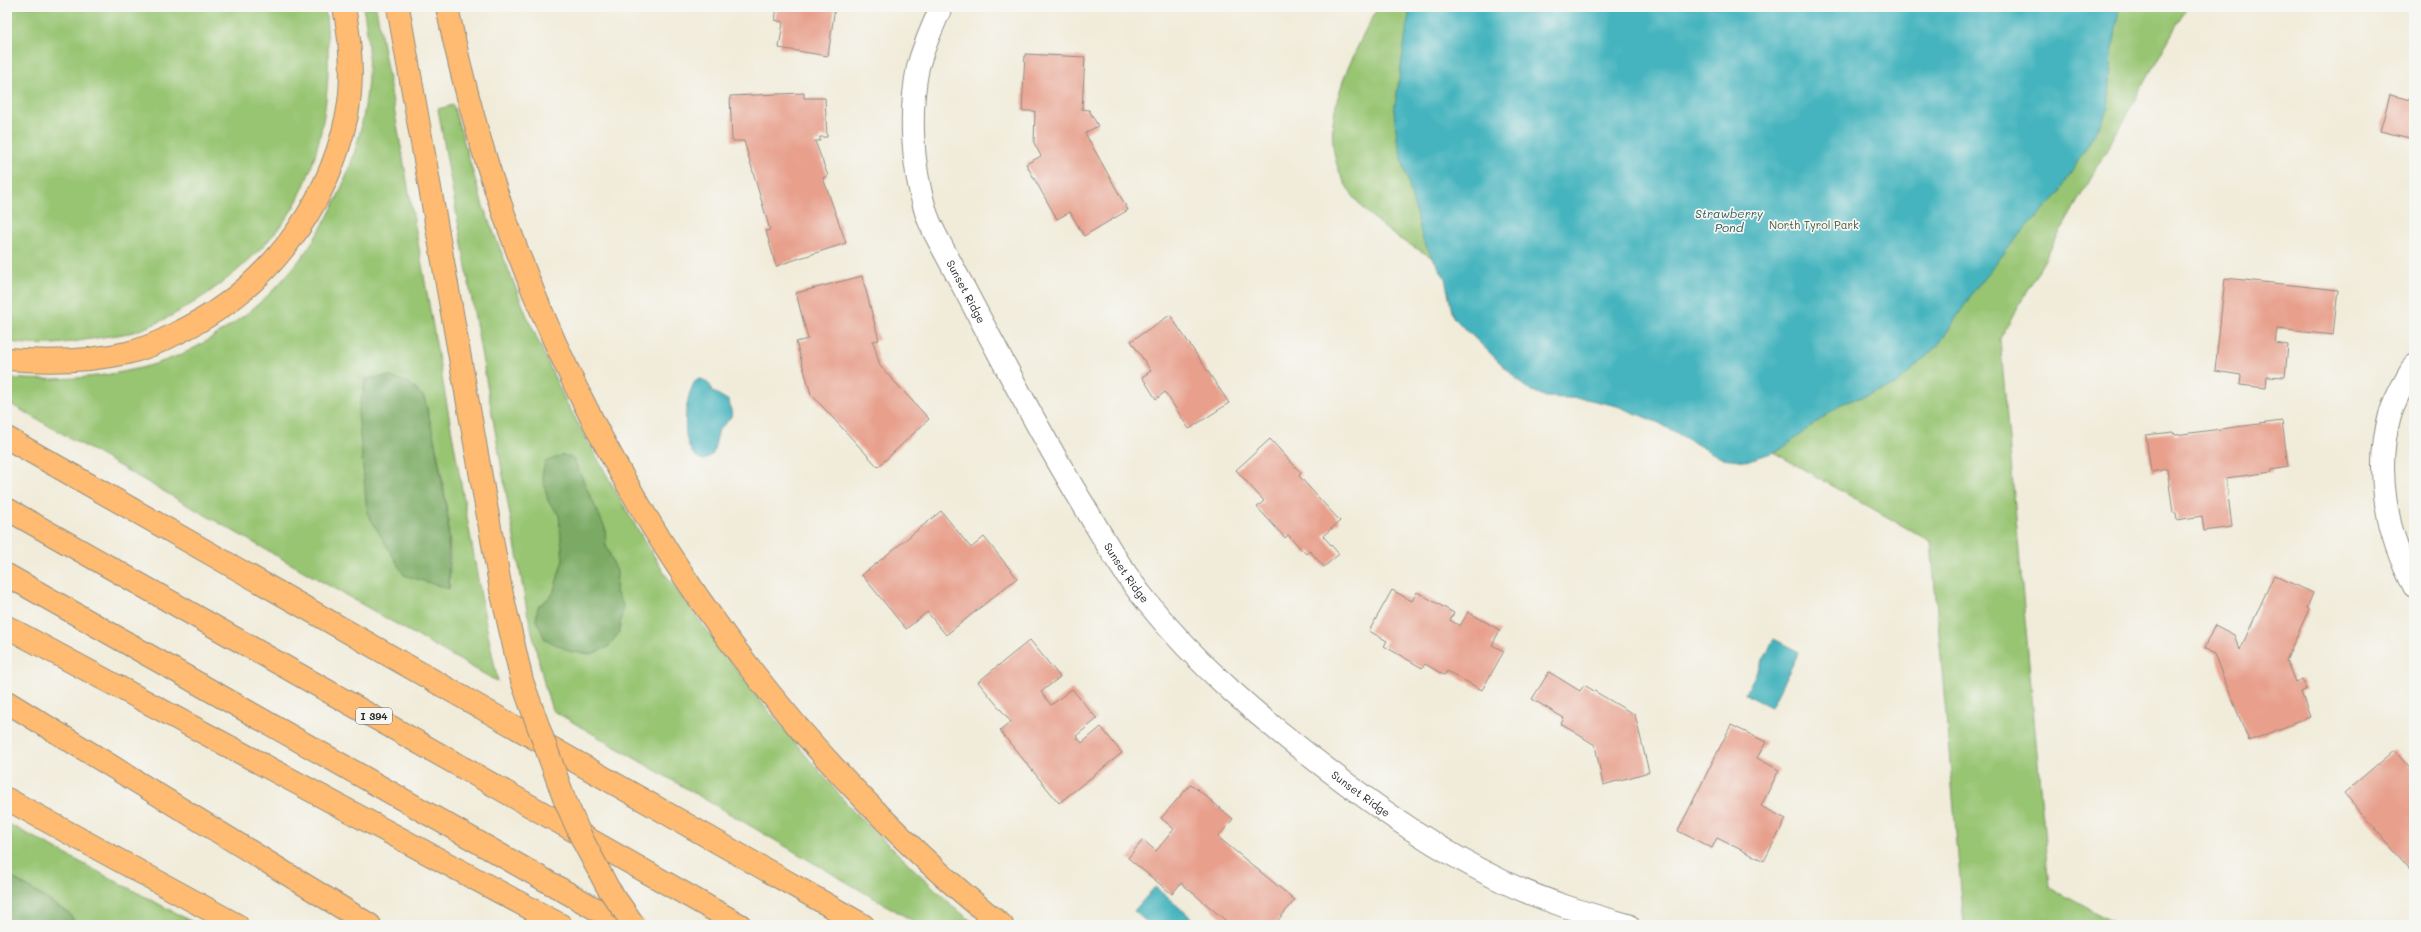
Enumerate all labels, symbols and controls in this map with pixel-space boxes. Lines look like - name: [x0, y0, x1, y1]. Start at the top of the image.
- water label: Strawberry Pond: [1695, 205, 1764, 235]
- park label: North Tyrol Park: [1769, 217, 1859, 232]
- street label: Sunset Ridge: [943, 257, 989, 326]
- street label: Sunset Ridge: [1101, 540, 1153, 606]
- road number: I 394: [356, 708, 392, 724]
- street label: Sunset Ridge: [1329, 767, 1394, 820]

